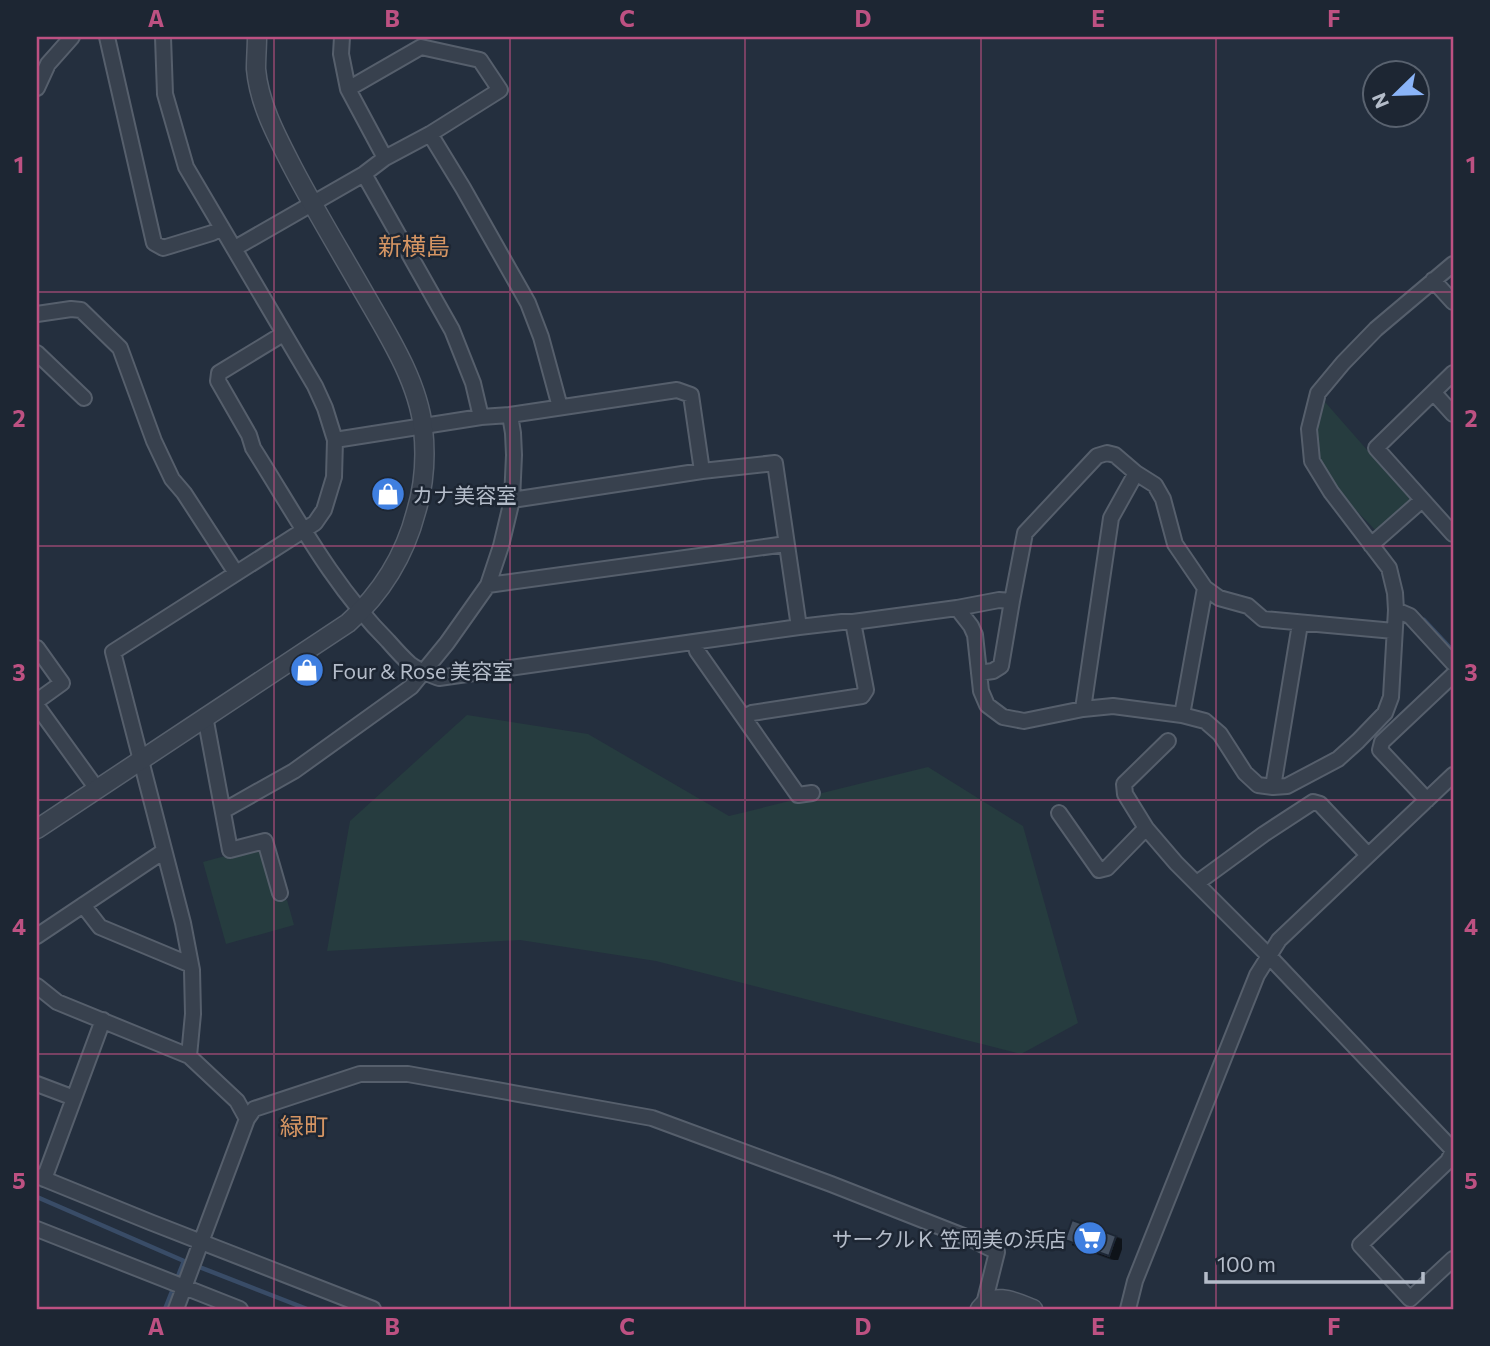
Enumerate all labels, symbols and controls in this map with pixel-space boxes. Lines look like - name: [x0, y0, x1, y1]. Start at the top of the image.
- text: A: [148, 4, 165, 32]
- text: B: [384, 4, 400, 32]
- text: C: [619, 4, 635, 32]
- text: D: [855, 4, 872, 32]
- text: E: [1091, 4, 1105, 32]
- text: F: [1327, 4, 1341, 32]
- north arrow: [1360, 60, 1430, 130]
- text: N: [1367, 90, 1393, 112]
- text: 1: [14, 150, 24, 178]
- text: 1: [1466, 150, 1476, 178]
- district label: 新横島: [378, 231, 450, 260]
- text: 2: [12, 404, 26, 432]
- text: 2: [1464, 404, 1478, 432]
- shop icon: カナ美容室: [369, 475, 407, 513]
- place label: カナ美容室: [412, 482, 517, 507]
- shop icon: Four & Rose 美容室: [288, 651, 326, 689]
- text: 3: [12, 658, 26, 686]
- place label: Four & Rose 美容室: [332, 658, 513, 683]
- text: 3: [1464, 658, 1478, 686]
- text: 4: [12, 912, 26, 940]
- text: 4: [1464, 912, 1478, 940]
- district label: 緑町: [280, 1111, 328, 1140]
- text: 5: [12, 1166, 26, 1194]
- text: 5: [1464, 1166, 1478, 1194]
- supermarket icon: サークルＫ 笠岡美の浜店: [1071, 1219, 1109, 1257]
- place label: サークルＫ 笠岡美の浜店: [832, 1226, 1066, 1251]
- scale bar: [1206, 1241, 1424, 1285]
- text: 100 m: [1217, 1251, 1276, 1276]
- text: A: [148, 1312, 165, 1340]
- text: B: [384, 1312, 400, 1340]
- text: C: [619, 1312, 635, 1340]
- text: D: [855, 1312, 872, 1340]
- text: E: [1091, 1312, 1105, 1340]
- text: F: [1327, 1312, 1341, 1340]

